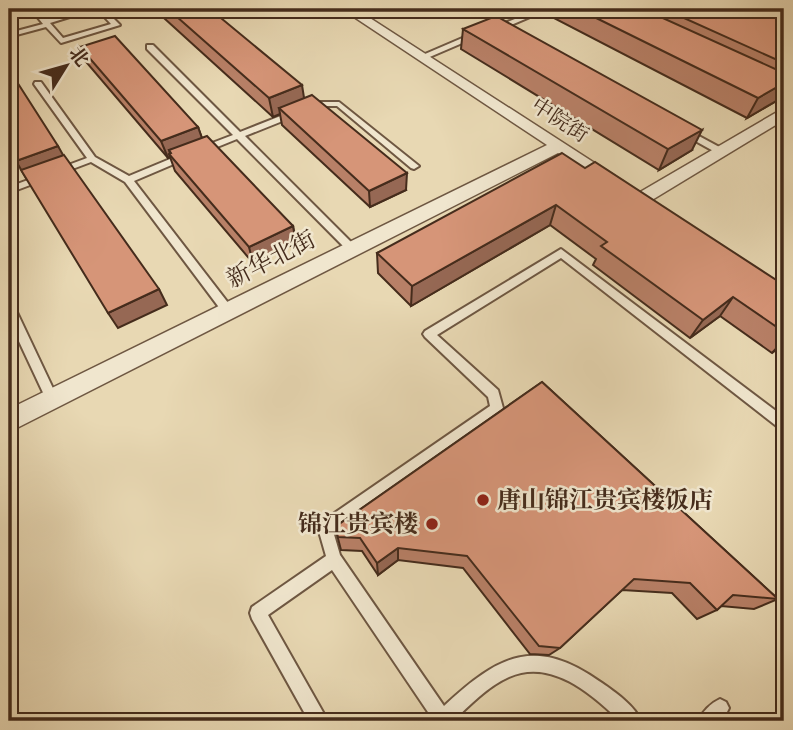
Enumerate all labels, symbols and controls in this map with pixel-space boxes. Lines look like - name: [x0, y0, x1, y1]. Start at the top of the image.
- north arrow: [32, 32, 102, 102]
- text: 北: [63, 42, 93, 71]
- street label: 中院街: [526, 93, 593, 149]
- street label: 新华北街: [222, 225, 321, 295]
- place label: 唐山锦江贵宾楼饭店: [497, 486, 713, 516]
- marker: 唐山锦江贵宾楼饭店: [475, 492, 491, 508]
- place label: 锦江贵宾楼: [298, 510, 418, 540]
- marker: 锦江贵宾楼: [424, 516, 440, 532]

